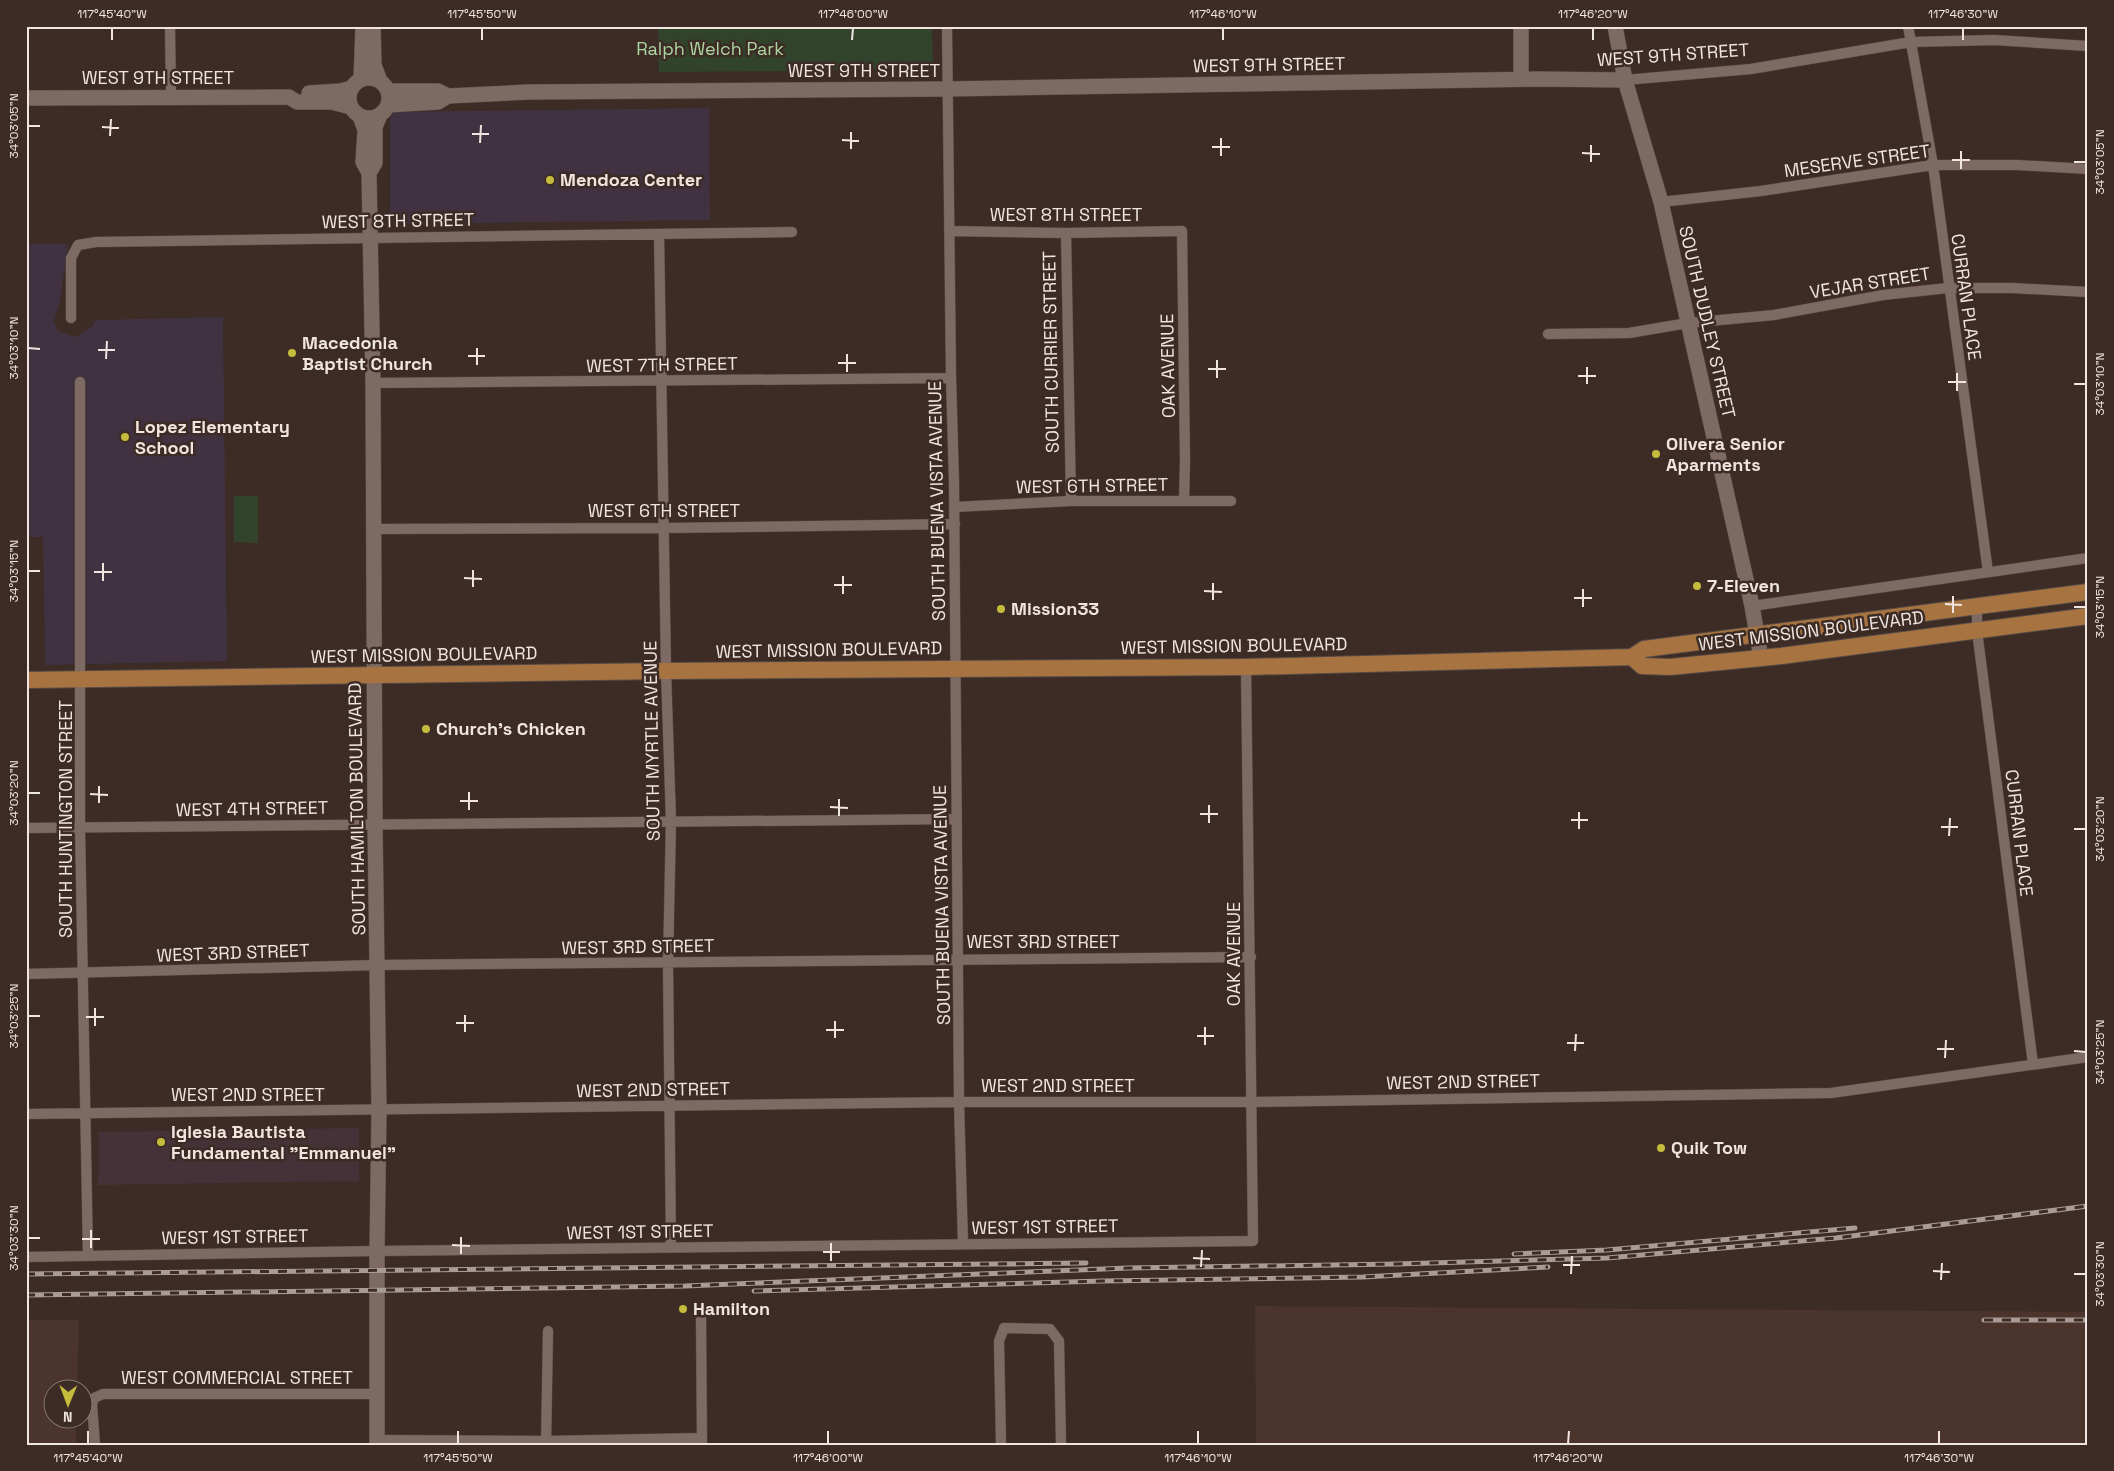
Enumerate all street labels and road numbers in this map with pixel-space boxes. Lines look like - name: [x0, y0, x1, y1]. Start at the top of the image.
- street label: WEST 9TH STREET: [1596, 38, 1750, 71]
- street label: WEST 9TH STREET: [1193, 52, 1346, 77]
- street label: WEST 9TH STREET: [788, 59, 941, 82]
- street label: WEST 9TH STREET: [82, 66, 235, 89]
- street label: MESERVE STREET: [1782, 139, 1932, 182]
- street label: WEST 8TH STREET: [990, 203, 1143, 226]
- street label: WEST 8TH STREET: [321, 208, 475, 233]
- street label: SOUTH DUDLEY STREET: [1674, 224, 1741, 421]
- street label: CURRAN PLACE: [1946, 232, 1987, 362]
- street label: SOUTH CURRIER STREET: [1037, 250, 1064, 453]
- street label: VEJAR STREET: [1808, 262, 1932, 303]
- street label: OAK AVENUE: [1155, 314, 1180, 418]
- street label: WEST 7TH STREET: [586, 352, 738, 377]
- street label: SOUTH BUENA VISTA AVENUE: [923, 381, 950, 621]
- street label: WEST 6TH STREET: [1016, 473, 1169, 498]
- street label: WEST 6TH STREET: [588, 499, 741, 522]
- street label: WEST MISSION BOULEVARD: [1697, 605, 1925, 656]
- street label: WEST MISSION BOULEVARD: [1120, 632, 1348, 659]
- street label: WEST MISSION BOULEVARD: [715, 636, 943, 663]
- street label: WEST MISSION BOULEVARD: [310, 641, 538, 668]
- street label: SOUTH MYRTLE AVENUE: [638, 641, 665, 841]
- street label: SOUTH HAMILTON BOULEVARD: [343, 682, 370, 936]
- street label: SOUTH HUNTINGTON STREET: [54, 700, 77, 938]
- street label: CURRAN PLACE: [2000, 768, 2039, 898]
- street label: SOUTH BUENA VISTA AVENUE: [928, 785, 955, 1025]
- street label: WEST 4TH STREET: [175, 796, 329, 821]
- street label: OAK AVENUE: [1222, 902, 1245, 1006]
- street label: WEST 3RD STREET: [966, 930, 1120, 953]
- street label: WEST 3RD STREET: [561, 934, 715, 959]
- street label: WEST 3RD STREET: [156, 938, 310, 967]
- street label: WEST 2ND STREET: [1386, 1069, 1540, 1094]
- street label: WEST 2ND STREET: [981, 1074, 1135, 1097]
- street label: WEST 2ND STREET: [576, 1077, 730, 1102]
- street label: WEST 2ND STREET: [171, 1083, 325, 1106]
- street label: WEST 1ST STREET: [971, 1214, 1119, 1239]
- street label: WEST 1ST STREET: [566, 1219, 714, 1244]
- street label: WEST 1ST STREET: [161, 1224, 309, 1249]
- street label: WEST COMMERCIAL STREET: [121, 1366, 353, 1389]

